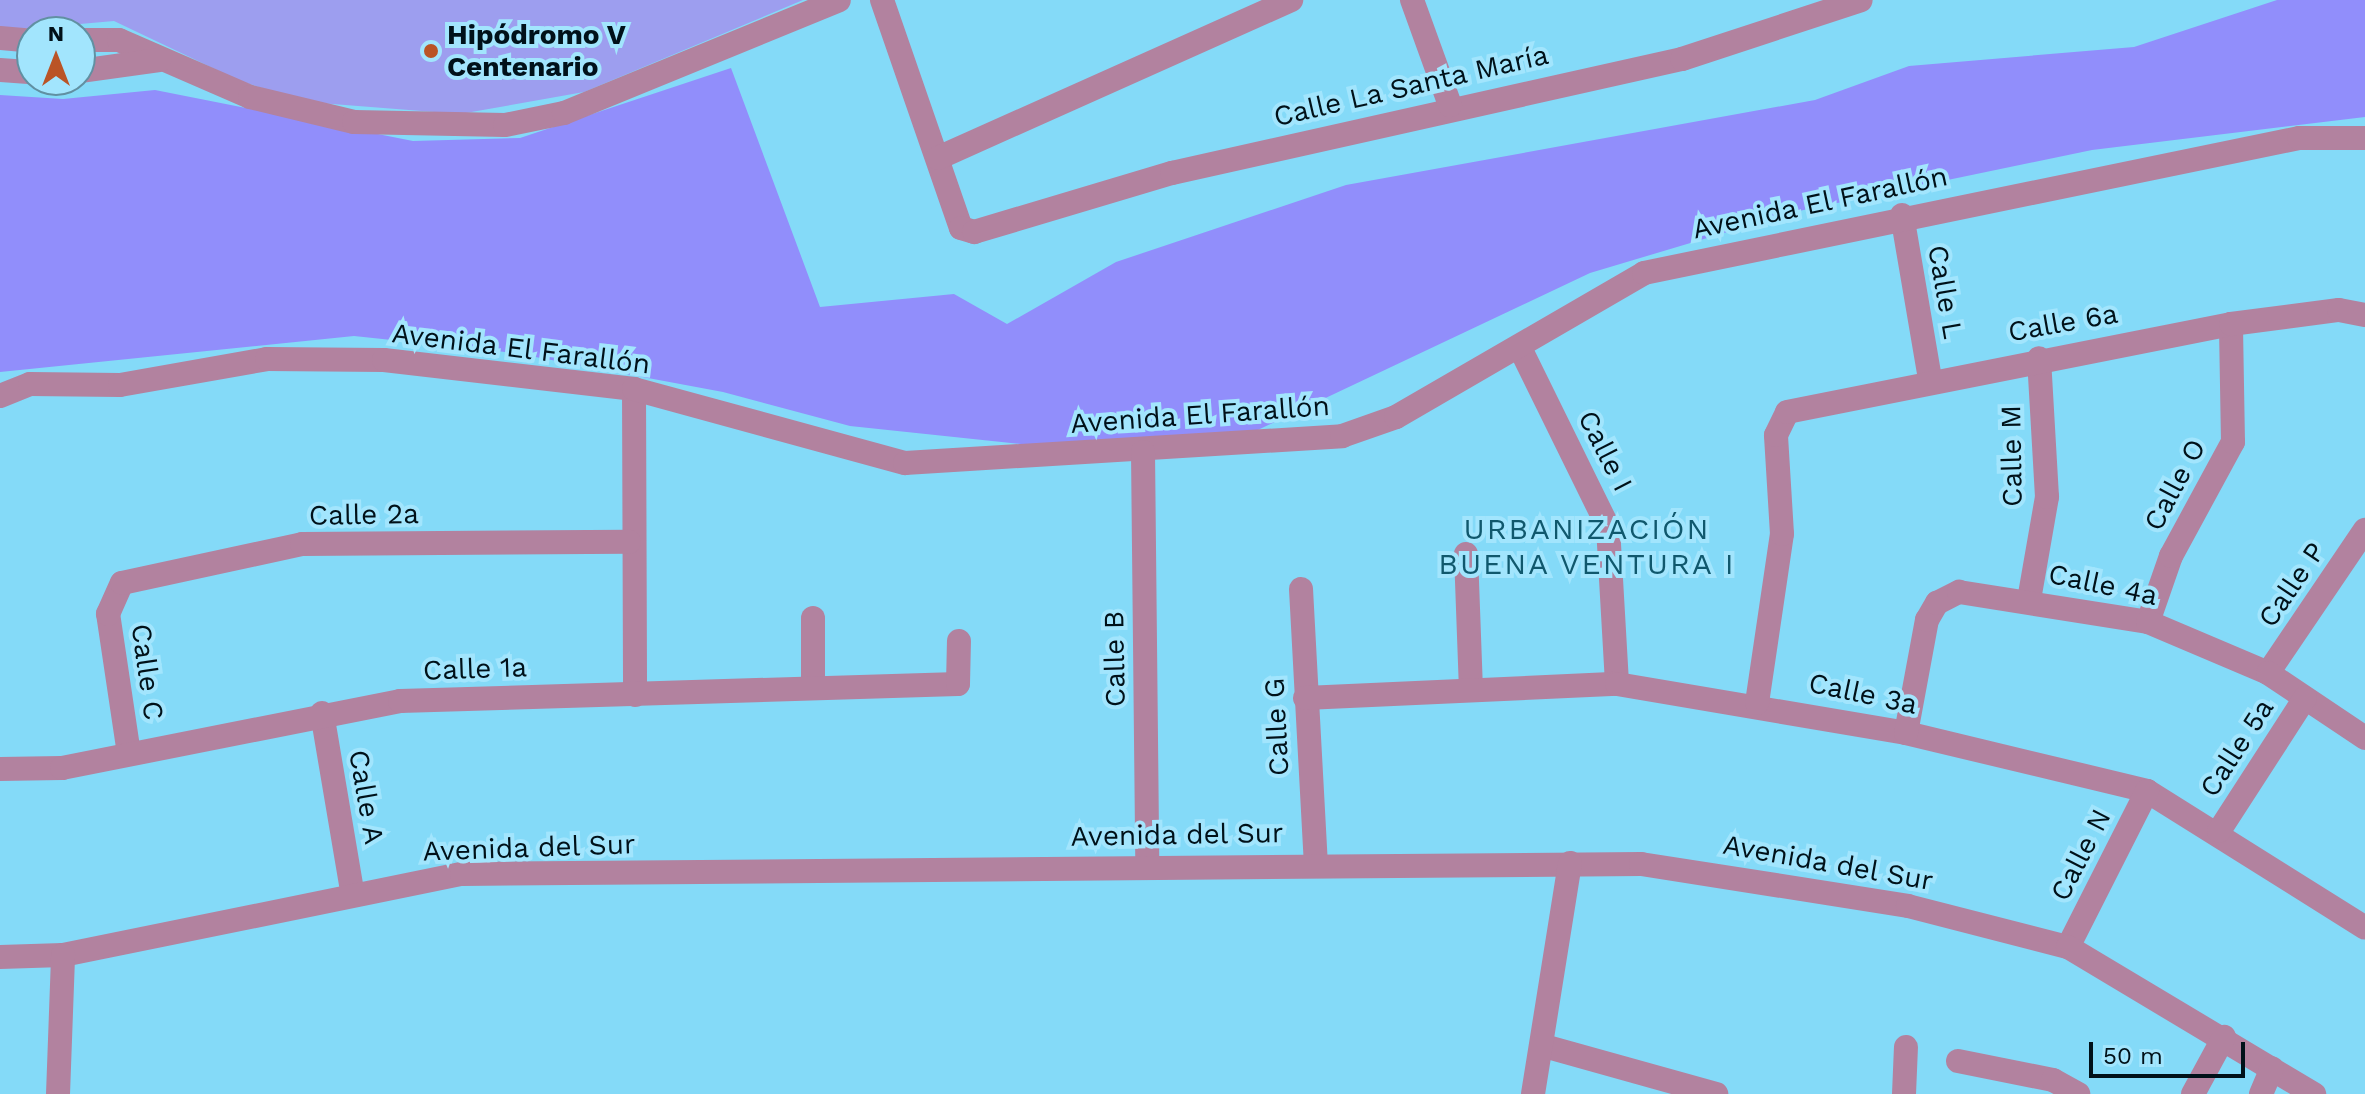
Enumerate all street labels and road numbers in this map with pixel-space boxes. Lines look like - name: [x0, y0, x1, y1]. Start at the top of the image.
- street label: Calle La Santa María: [1270, 38, 1552, 134]
- street label: Avenida El Farallón: [1689, 159, 1951, 247]
- street label: Calle L: [1920, 242, 1970, 342]
- street label: Calle 6a: [2006, 297, 2120, 349]
- street label: Avenida El Farallón: [389, 316, 653, 382]
- street label: Avenida El Farallón: [1068, 389, 1332, 441]
- street label: Calle I: [1570, 405, 1640, 497]
- street label: Calle M: [1994, 405, 2030, 507]
- street label: Calle O: [2137, 433, 2213, 537]
- street label: Calle 2a: [309, 497, 419, 533]
- street label: Calle P: [2252, 536, 2332, 634]
- street label: Calle 4a: [2045, 557, 2161, 613]
- street label: Calle B: [1097, 611, 1133, 707]
- street label: Calle C: [124, 622, 170, 722]
- street label: Calle 1a: [422, 650, 528, 688]
- street label: Calle 3a: [1806, 666, 1920, 722]
- street label: Calle G: [1258, 677, 1296, 777]
- street label: Calle 5a: [2193, 693, 2281, 803]
- street label: Calle A: [341, 747, 391, 847]
- street label: Calle N: [2044, 804, 2118, 906]
- street label: Avenida del Sur: [1070, 816, 1284, 854]
- street label: Avenida del Sur: [421, 827, 637, 869]
- street label: Avenida del Sur: [1720, 828, 1936, 898]

